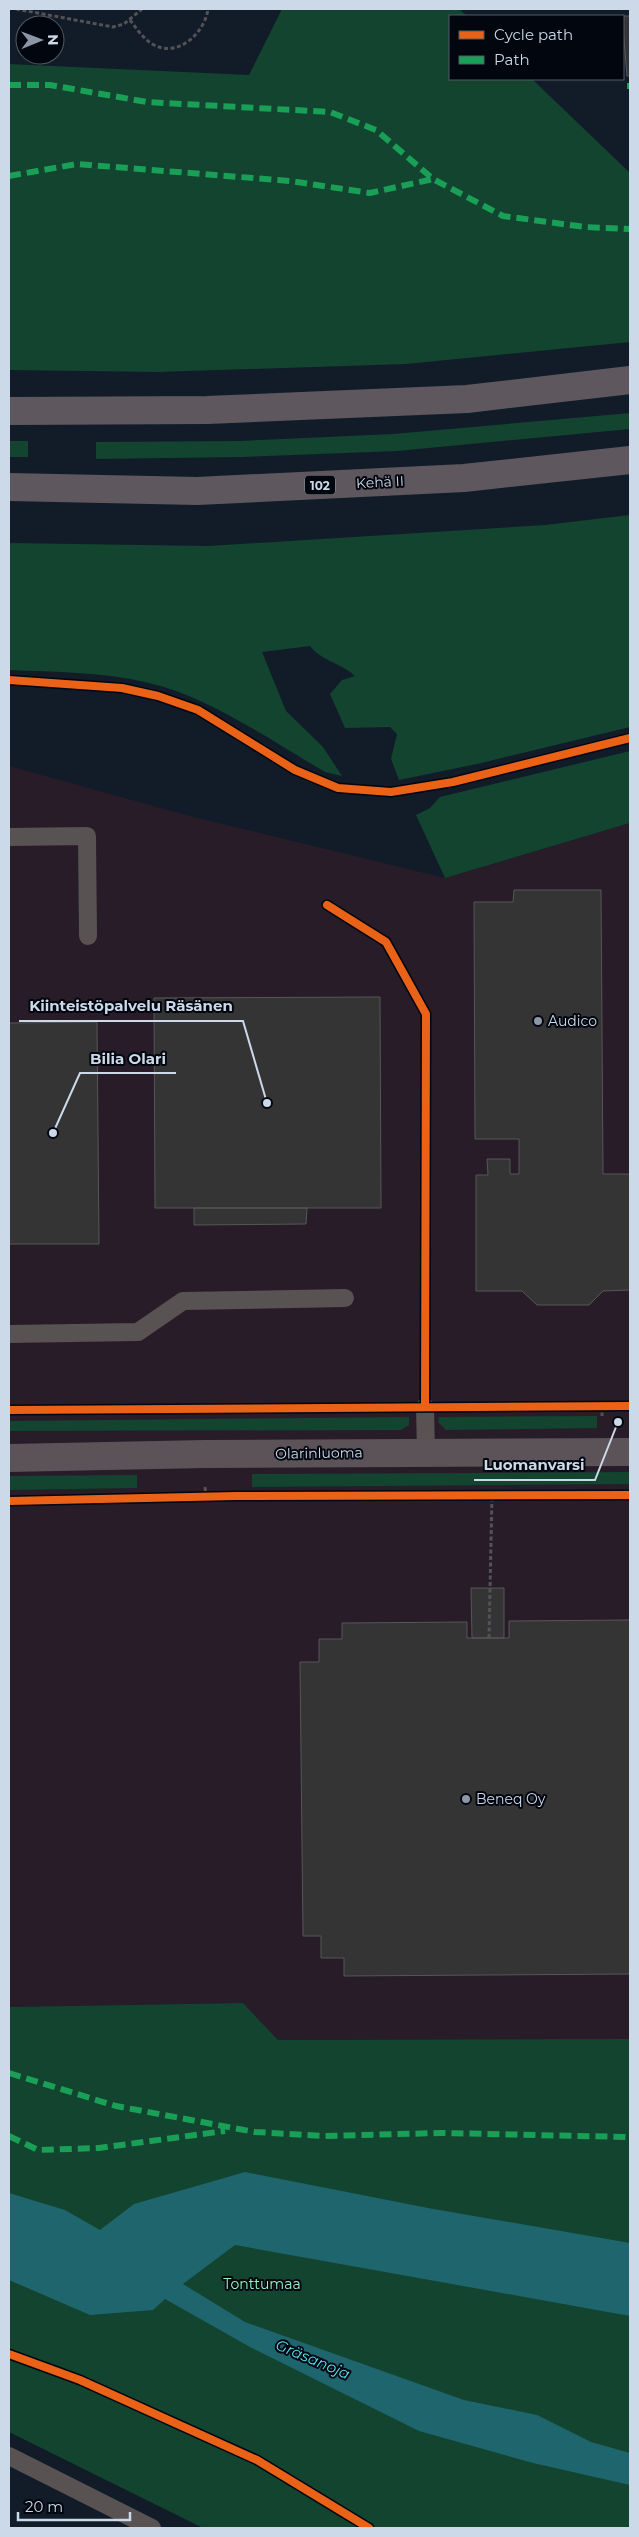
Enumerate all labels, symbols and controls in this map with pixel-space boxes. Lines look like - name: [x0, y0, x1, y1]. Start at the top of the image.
- north arrow: [15, 15, 65, 65]
- legend: [449, 15, 624, 80]
- text: Cycle path: [494, 25, 573, 44]
- text: N: [44, 34, 62, 46]
- text: Path: [494, 50, 530, 69]
- street label: Kehä II: [356, 472, 404, 492]
- road number: 102: [305, 476, 335, 494]
- callout: Kiinteistöpalvelu Räsänen: [19, 991, 243, 1021]
- text: Kiinteistöpalvelu Räsänen: [29, 996, 233, 1015]
- place label: Audico: [548, 1012, 597, 1030]
- marker: Audico: [532, 1015, 544, 1027]
- callout: Bilia Olari: [80, 1043, 176, 1073]
- text: Bilia Olari: [90, 1049, 166, 1068]
- street label: Olarinluoma: [275, 1443, 363, 1463]
- callout: Luomanvarsi: [474, 1450, 595, 1480]
- text: Luomanvarsi: [483, 1455, 585, 1474]
- place label: Beneq Oy: [476, 1790, 546, 1808]
- marker: Beneq Oy: [460, 1793, 472, 1805]
- park label: Tonttumaa: [223, 2275, 301, 2293]
- water label: Gräsanoja: [273, 2335, 353, 2383]
- scale bar: [18, 2490, 130, 2522]
- text: 20 m: [25, 2497, 63, 2516]

